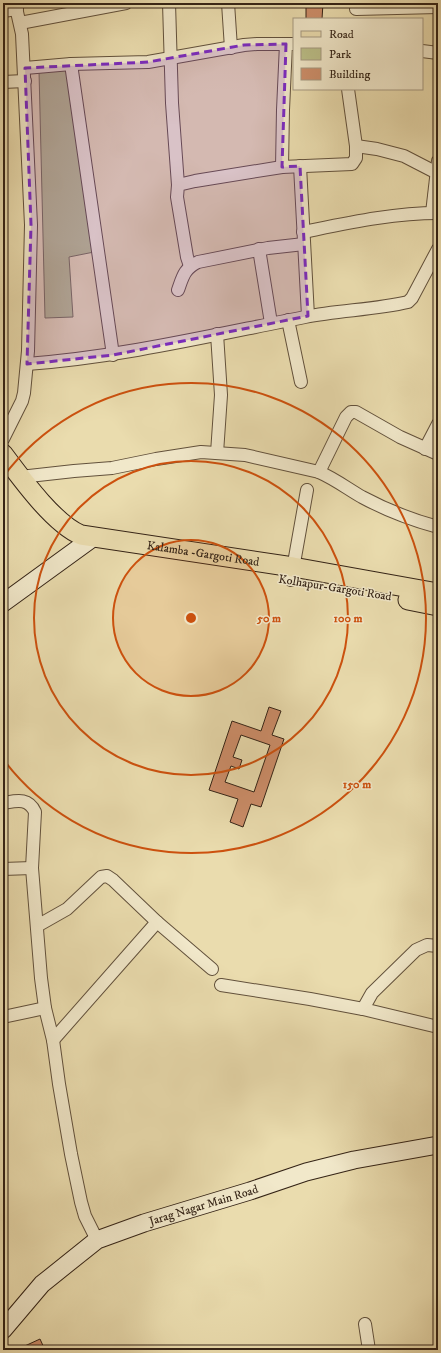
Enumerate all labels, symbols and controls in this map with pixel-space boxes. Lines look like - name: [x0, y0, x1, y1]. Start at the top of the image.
- legend: [293, 18, 423, 90]
- text: Road: [329, 27, 354, 42]
- text: Park: [329, 47, 351, 62]
- text: Building: [329, 67, 370, 82]
- street label: Kalamba -Gargoti Road: [146, 538, 260, 569]
- street label: Kolhapur-Gargoti Road: [277, 572, 393, 604]
- centre of rings: [184, 611, 198, 625]
- text: 50 m: [256, 611, 281, 626]
- text: 100 m: [334, 611, 362, 626]
- text: 150 m: [343, 777, 371, 792]
- street label: Jarag Nagar Main Road: [146, 1181, 260, 1229]

